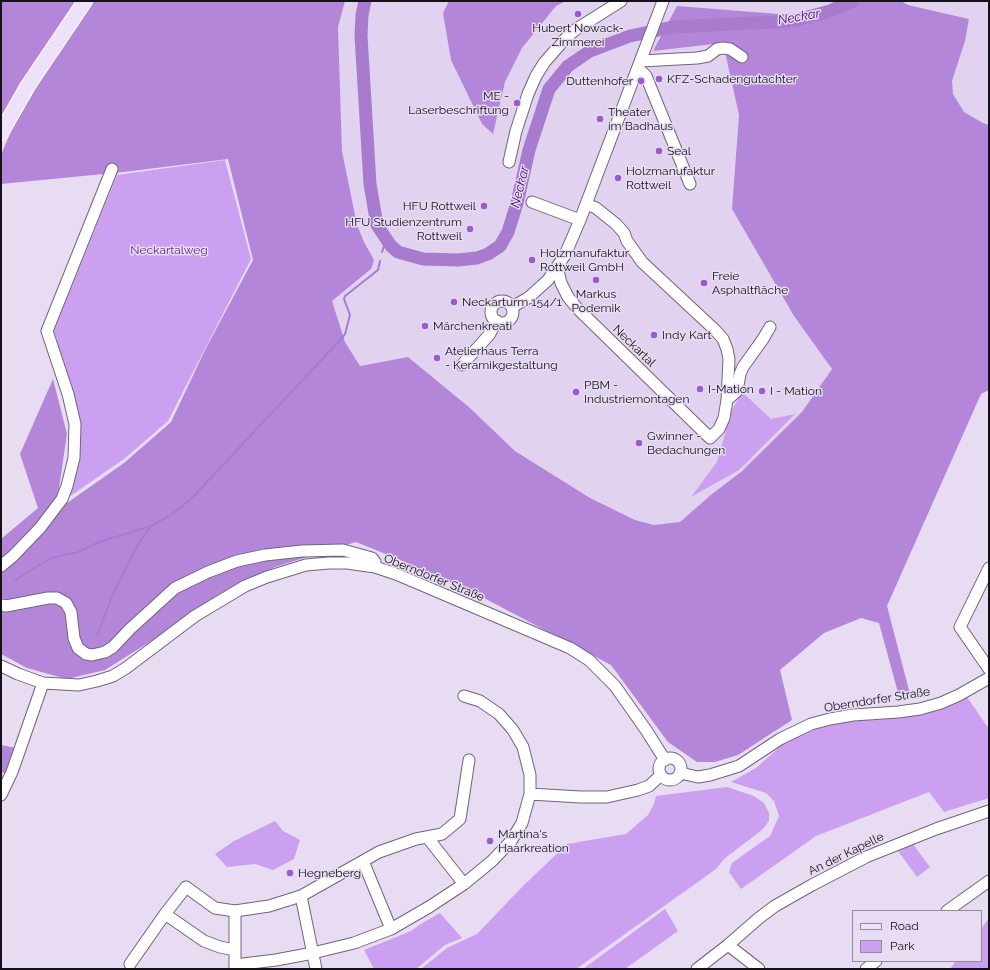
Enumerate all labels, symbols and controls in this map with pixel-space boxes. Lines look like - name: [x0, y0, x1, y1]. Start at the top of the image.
- water label: Neckar: [777, 6, 821, 28]
- marker: Hubert Nowack- Zimmerei: [573, 9, 583, 19]
- place label: Hubert Nowack- Zimmerei: [532, 21, 624, 49]
- place label: KFZ-Schadengutachter: [667, 72, 797, 86]
- place label: Duttenhofer: [566, 74, 633, 88]
- marker: KFZ-Schadengutachter: [654, 74, 664, 84]
- marker: Duttenhofer: [636, 76, 646, 86]
- place label: ME - Laserbeschriftung: [408, 89, 509, 117]
- marker: ME - Laserbeschriftung: [512, 98, 522, 108]
- place label: Theater im Badhaus: [608, 105, 673, 133]
- marker: Theater im Badhaus: [595, 114, 605, 124]
- place label: Seal: [667, 144, 691, 158]
- marker: Seal: [654, 146, 664, 156]
- place label: Holzmanufaktur Rottweil: [626, 164, 715, 192]
- water label: Neckar: [507, 165, 533, 209]
- marker: Holzmanufaktur Rottweil: [613, 173, 623, 183]
- place label: HFU Rottweil: [403, 199, 476, 213]
- marker: HFU Rottweil: [479, 201, 489, 211]
- place label: HFU Studienzentrum Rottweil: [345, 215, 462, 243]
- marker: HFU Studienzentrum Rottweil: [465, 224, 475, 234]
- park label: Neckartalweg: [130, 243, 208, 257]
- place label: Holzmanufaktur Rottweil GmbH: [540, 246, 629, 274]
- marker: Holzmanufaktur Rottweil GmbH: [527, 255, 537, 265]
- place label: Freie Asphaltfläche: [712, 269, 788, 297]
- marker: Markus Podemik: [591, 275, 601, 285]
- marker: Freie Asphaltfläche: [699, 278, 709, 288]
- place label: Markus Podemik: [572, 287, 620, 315]
- place label: Neckarturm 154/1: [462, 295, 562, 309]
- marker: Neckarturm 154/1: [449, 297, 459, 307]
- place label: Märchenkreati: [433, 319, 512, 333]
- marker: Märchenkreati: [420, 321, 430, 331]
- street label: Neckartal: [610, 322, 658, 370]
- place label: Indy Kart: [662, 328, 711, 342]
- marker: Indy Kart: [649, 330, 659, 340]
- place label: Atelierhaus Terra - Keramikgestaltung: [445, 344, 558, 372]
- marker: Atelierhaus Terra - Keramikgestaltung: [432, 353, 442, 363]
- place label: PBM - Industriemontagen: [584, 378, 689, 406]
- place label: I-Mation: [708, 382, 754, 396]
- marker: I-Mation: [695, 384, 705, 394]
- place label: I - Mation: [770, 384, 822, 398]
- marker: I - Mation: [757, 386, 767, 396]
- marker: PBM - Industriemontagen: [571, 387, 581, 397]
- place label: Gwinner - Bedachungen: [647, 429, 725, 457]
- marker: Gwinner - Bedachungen: [634, 438, 644, 448]
- street label: Oberndorfer Straße: [382, 551, 486, 605]
- street label: Oberndorfer Straße: [823, 685, 931, 715]
- place label: Martina's Haarkreation: [498, 827, 569, 855]
- street label: An der Kapelle: [806, 830, 886, 878]
- marker: Martina's Haarkreation: [485, 836, 495, 846]
- place label: Hegneberg: [298, 866, 361, 880]
- marker: Hegneberg: [285, 868, 295, 878]
- legend: [852, 910, 982, 962]
- text: Road: [890, 919, 919, 933]
- text: Park: [890, 939, 915, 953]

